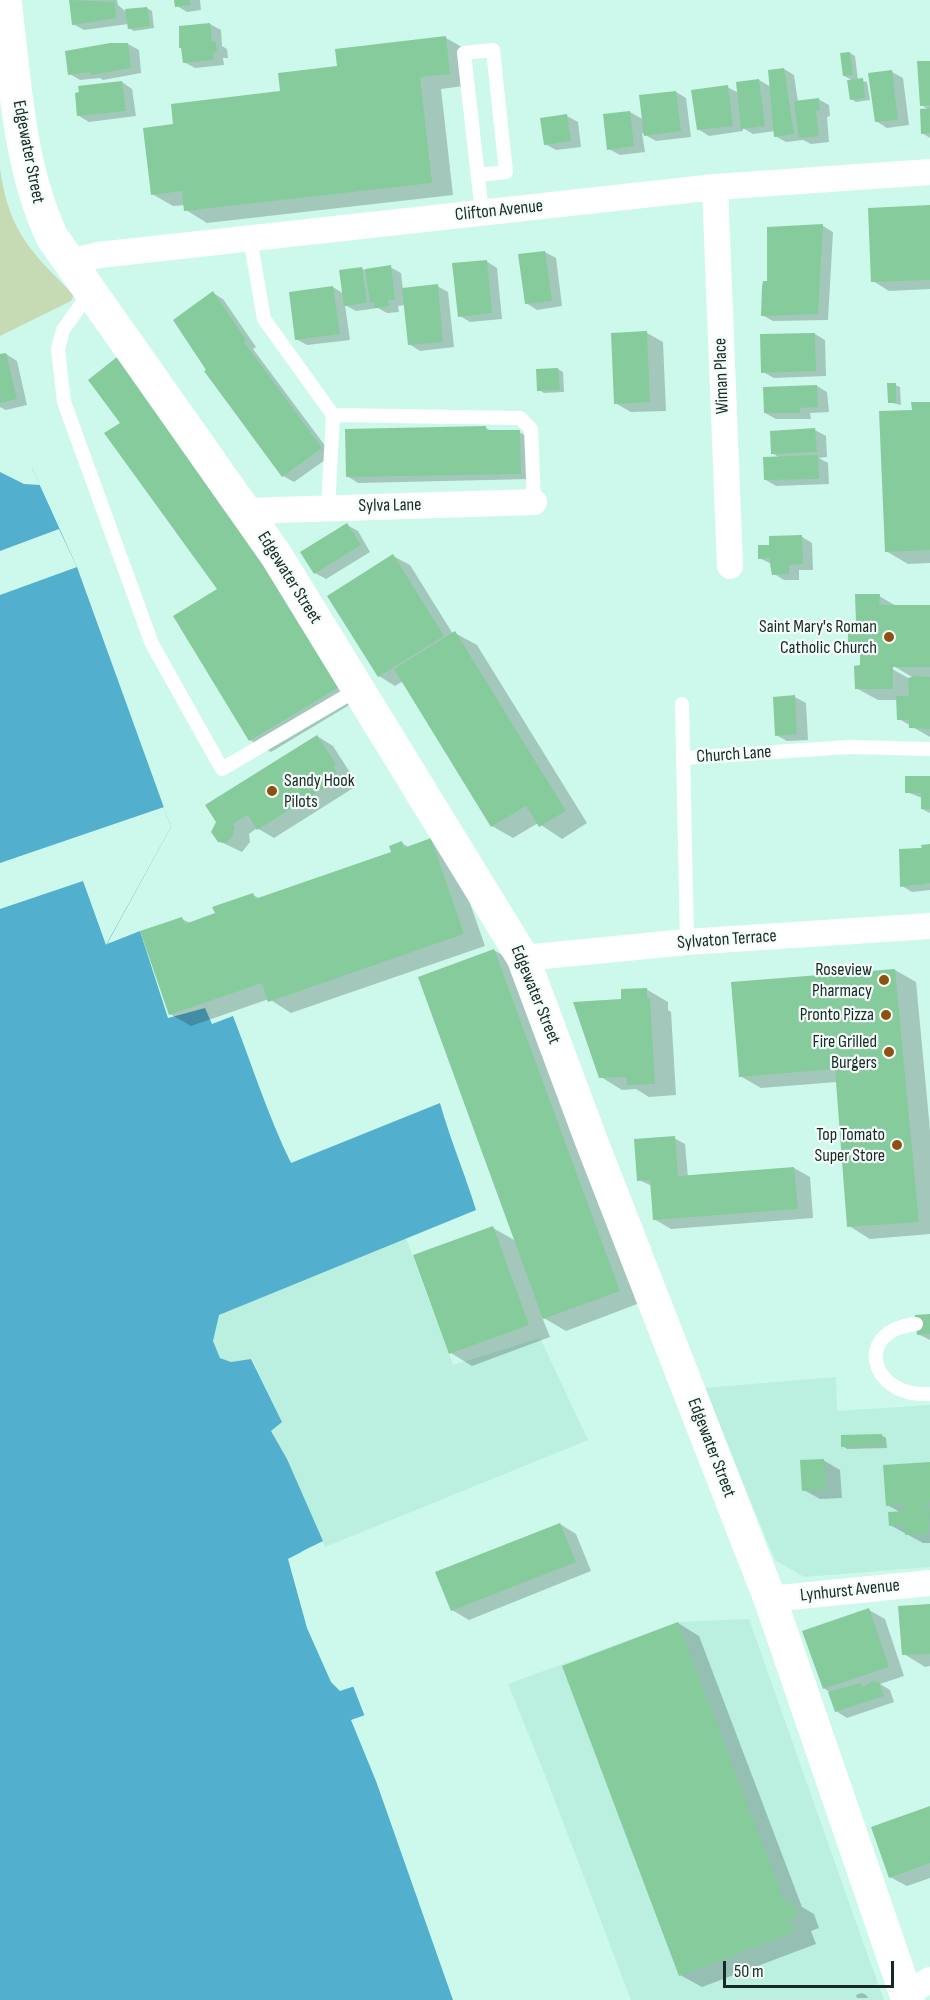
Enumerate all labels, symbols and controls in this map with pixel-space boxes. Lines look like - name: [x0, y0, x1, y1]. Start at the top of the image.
- street label: Edgewater Street: [7, 99, 49, 205]
- street label: Clifton Avenue: [454, 196, 544, 226]
- street label: Wiman Place: [710, 337, 734, 415]
- street label: Sylva Lane: [358, 495, 422, 517]
- street label: Edgewater Street: [252, 528, 326, 628]
- place label: Saint Mary's Roman Catholic Church: [759, 616, 877, 658]
- marker: Saint Mary's Roman Catholic Church: [882, 630, 896, 644]
- street label: Church Lane: [696, 742, 772, 768]
- place label: Sandy Hook Pilots: [284, 770, 355, 812]
- marker: Sandy Hook Pilots: [265, 784, 279, 798]
- street label: Sylvaton Terrace: [677, 926, 777, 954]
- street label: Edgewater Street: [505, 943, 565, 1047]
- place label: Roseview Pharmacy: [812, 959, 872, 1002]
- marker: Roseview Pharmacy: [877, 973, 891, 987]
- place label: Pronto Pizza: [800, 1004, 874, 1026]
- marker: Pronto Pizza: [879, 1008, 893, 1022]
- place label: Fire Grilled Burgers: [813, 1031, 877, 1074]
- marker: Fire Grilled Burgers: [882, 1045, 896, 1059]
- place label: Top Tomato Super Store: [814, 1124, 885, 1166]
- marker: Top Tomato Super Store: [890, 1138, 904, 1152]
- street label: Edgewater Street: [682, 1395, 740, 1501]
- street label: Lynhurst Avenue: [799, 1575, 901, 1607]
- scale bar: [726, 1949, 897, 1987]
- text: 50 m: [734, 1961, 764, 1982]

